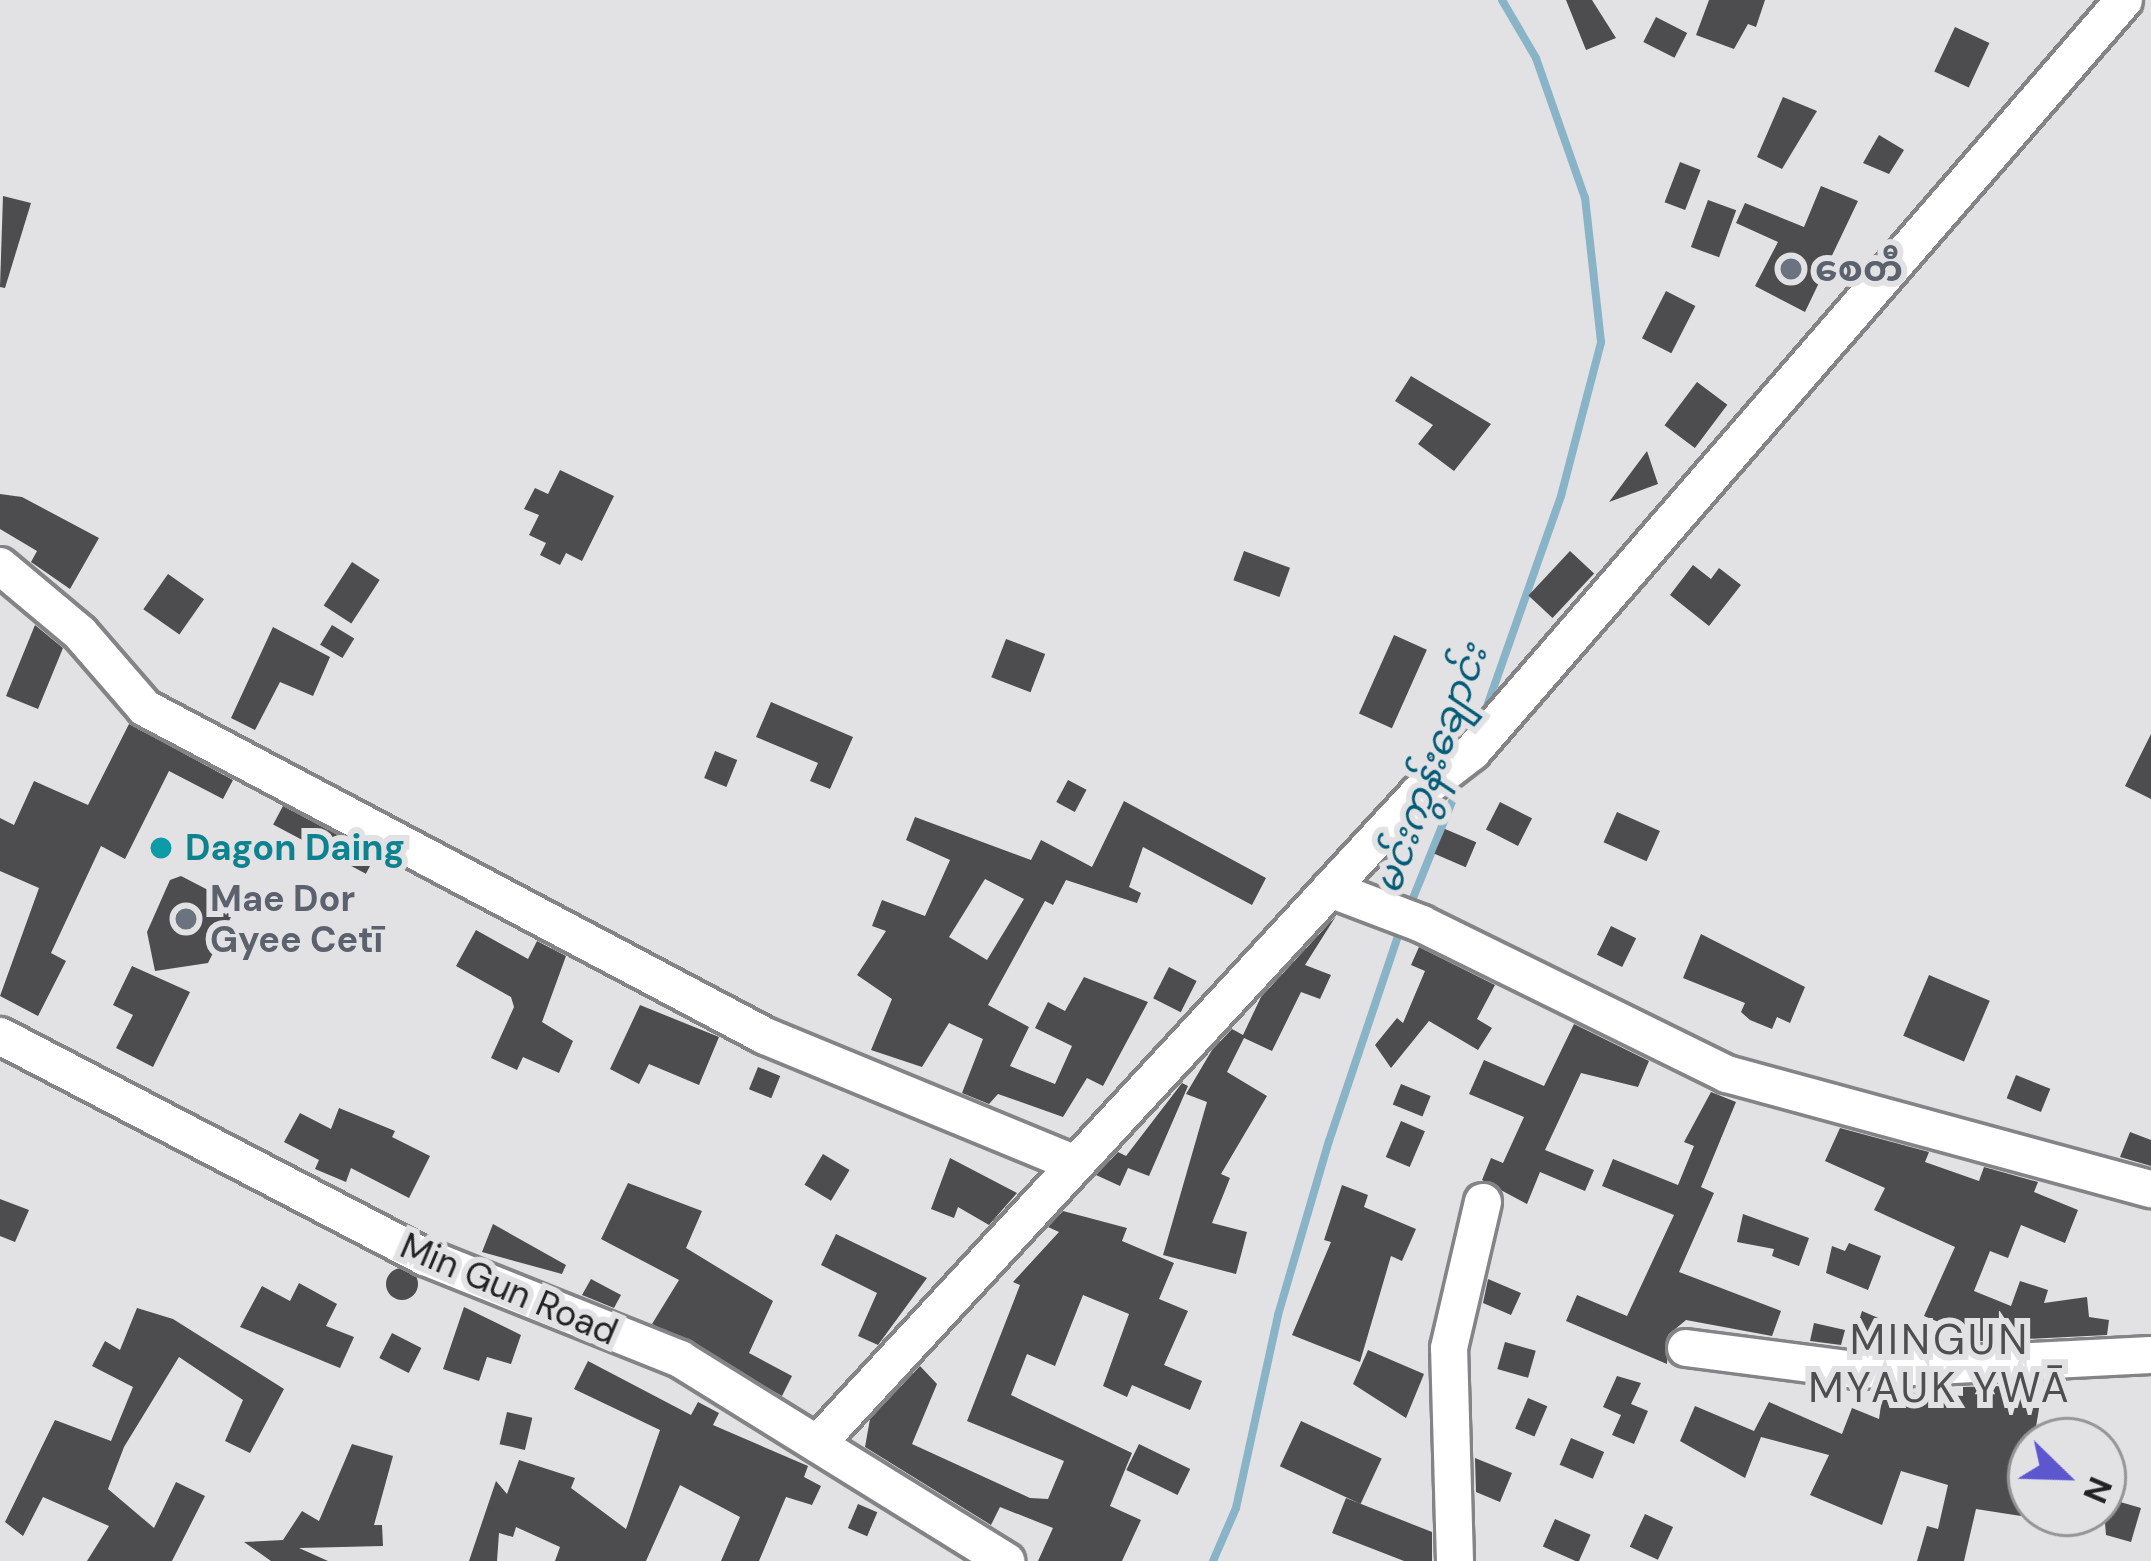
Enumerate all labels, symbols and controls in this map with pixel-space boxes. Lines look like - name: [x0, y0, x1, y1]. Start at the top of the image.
- place label: စေတီ: [1815, 247, 1903, 291]
- marker: စေတီ: [1778, 256, 1804, 282]
- water label: မင်းကွန်းချောင်း: [1364, 638, 1498, 900]
- place label: Dagon Daing: [185, 826, 405, 870]
- marker: Dagon Daing: [148, 835, 174, 861]
- place label: Mae Dor Gyee Cetī: [210, 876, 383, 961]
- marker: Mae Dor Gyee Cetī: [173, 906, 199, 932]
- street label: Min Gun Road: [394, 1224, 624, 1354]
- district label: MINGUN MYAUK YWĀ: [1808, 1315, 2072, 1414]
- north arrow: [2007, 1417, 2127, 1537]
- text: N: [2073, 1471, 2122, 1510]

